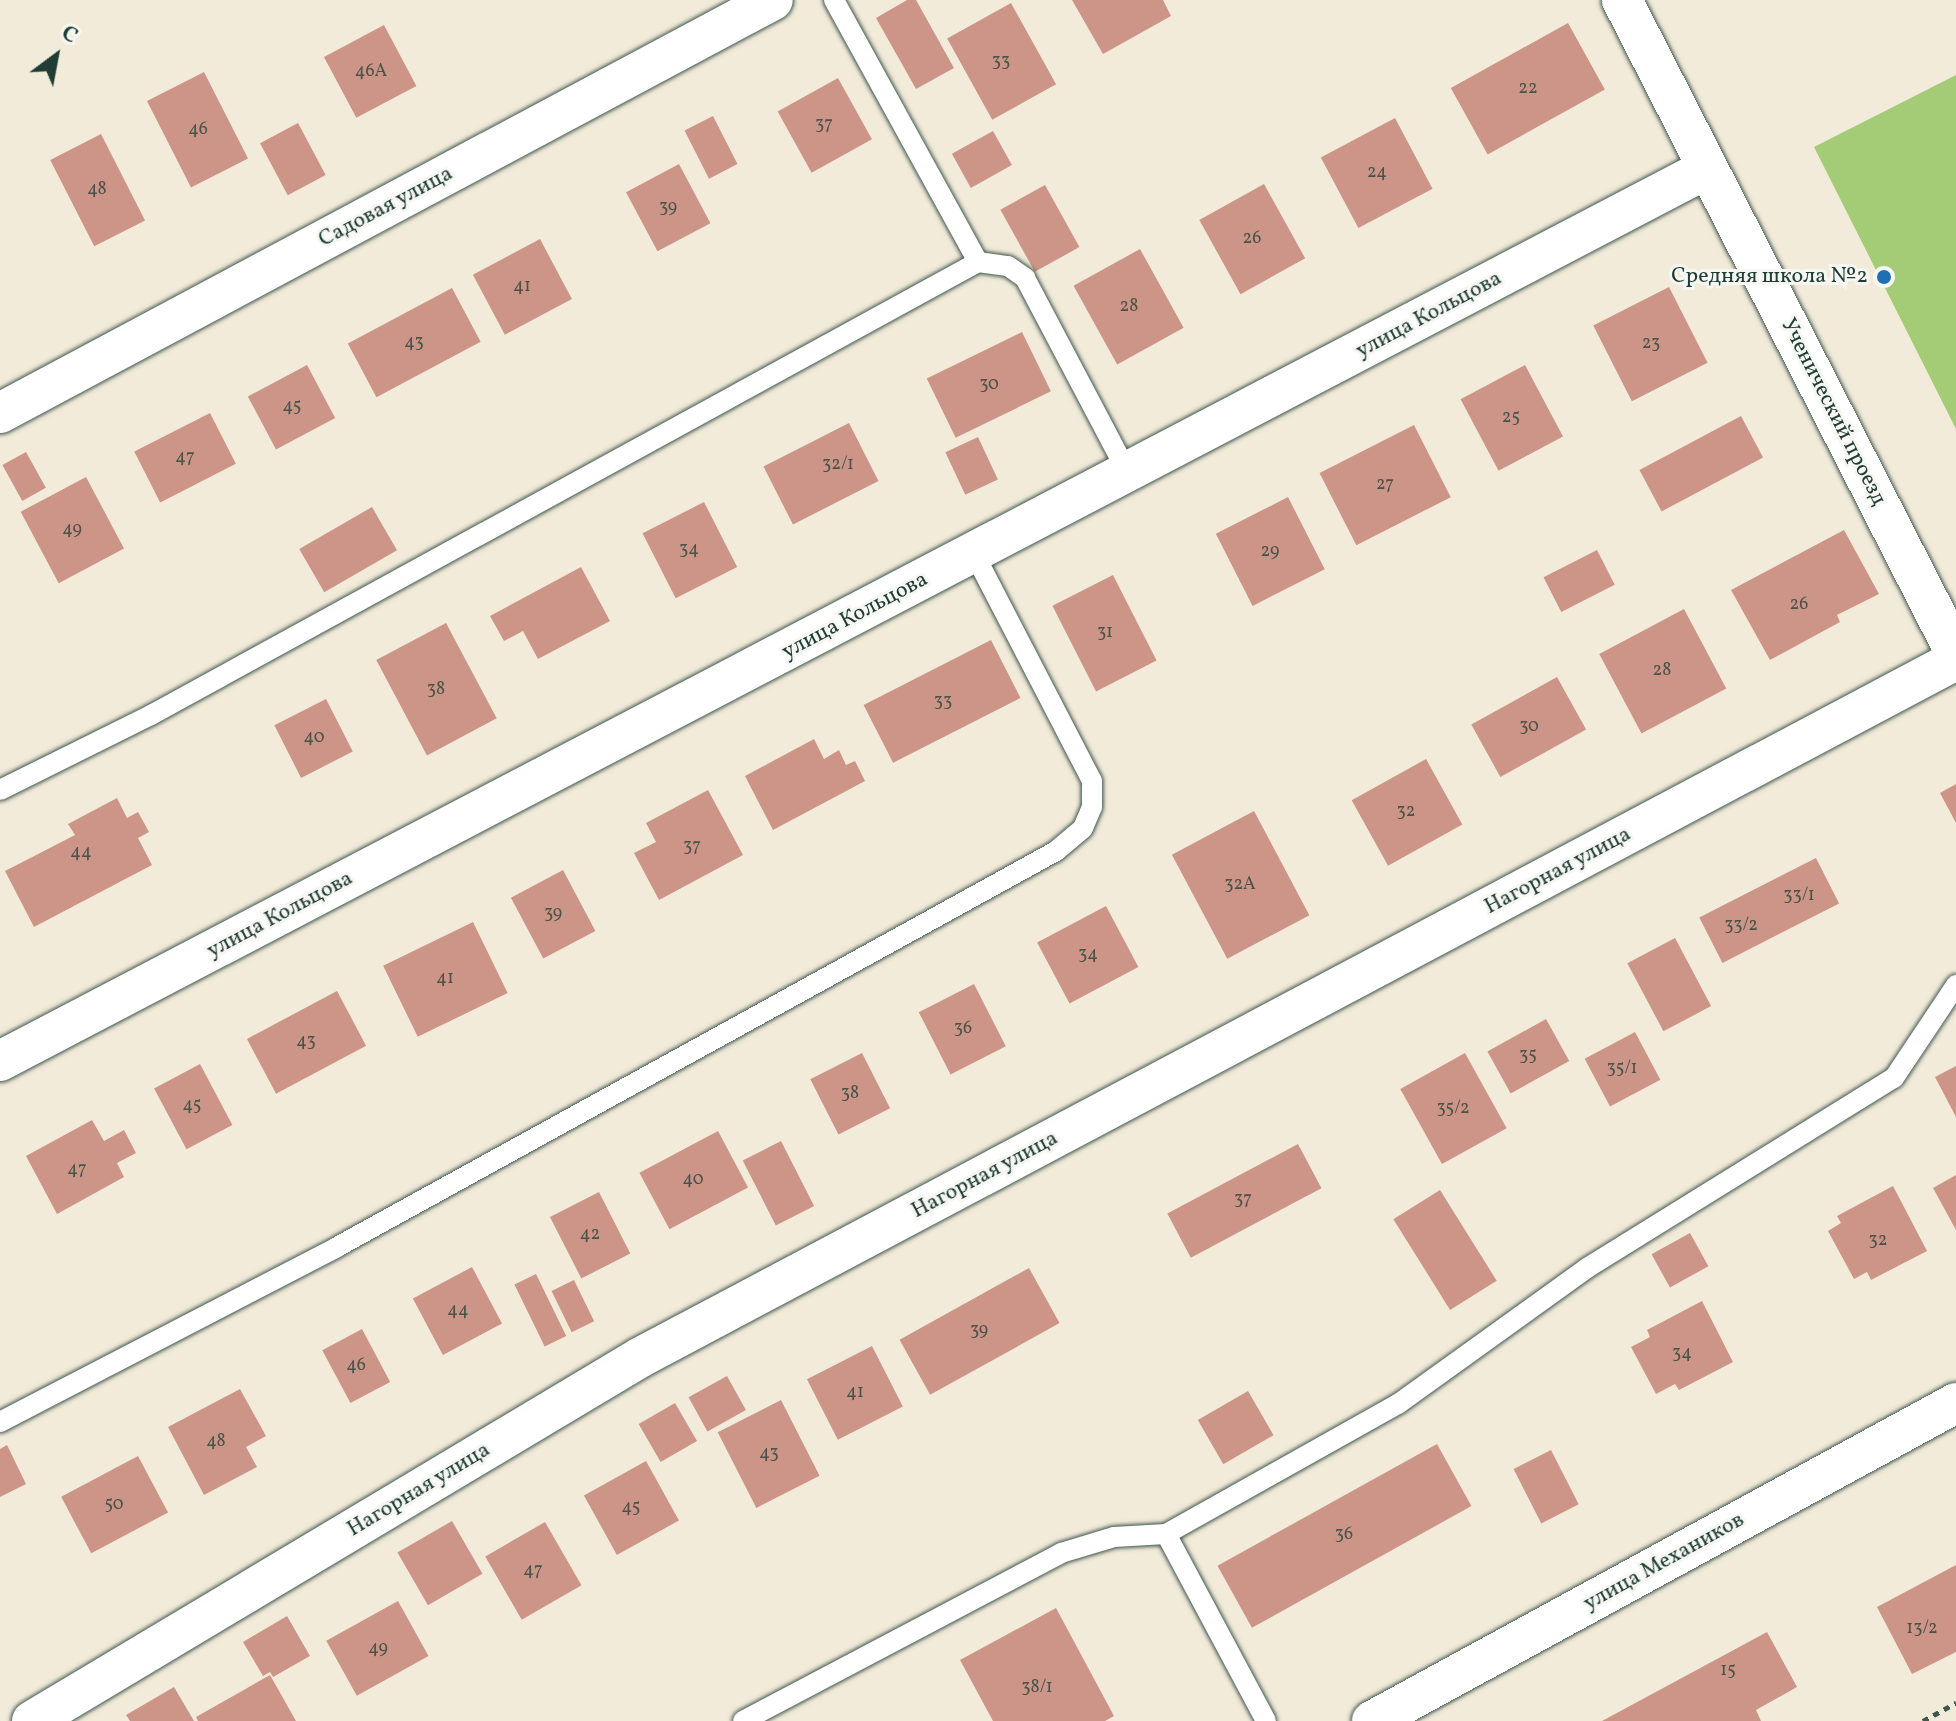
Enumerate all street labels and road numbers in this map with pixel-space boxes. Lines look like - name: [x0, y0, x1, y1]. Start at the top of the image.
- street label: Садовая улица: [314, 160, 458, 254]
- street label: улица Кольцова: [1351, 265, 1507, 365]
- street label: Ученический проезд: [1774, 314, 1892, 510]
- street label: улица Кольцова: [777, 566, 933, 666]
- street label: Нагорная улица: [1480, 821, 1636, 921]
- street label: улица Кольцова: [202, 865, 358, 965]
- street label: Нагорная улица: [907, 1125, 1063, 1225]
- street label: Нагорная улица: [342, 1437, 496, 1543]
- street label: улица Механиков: [1579, 1507, 1749, 1617]

